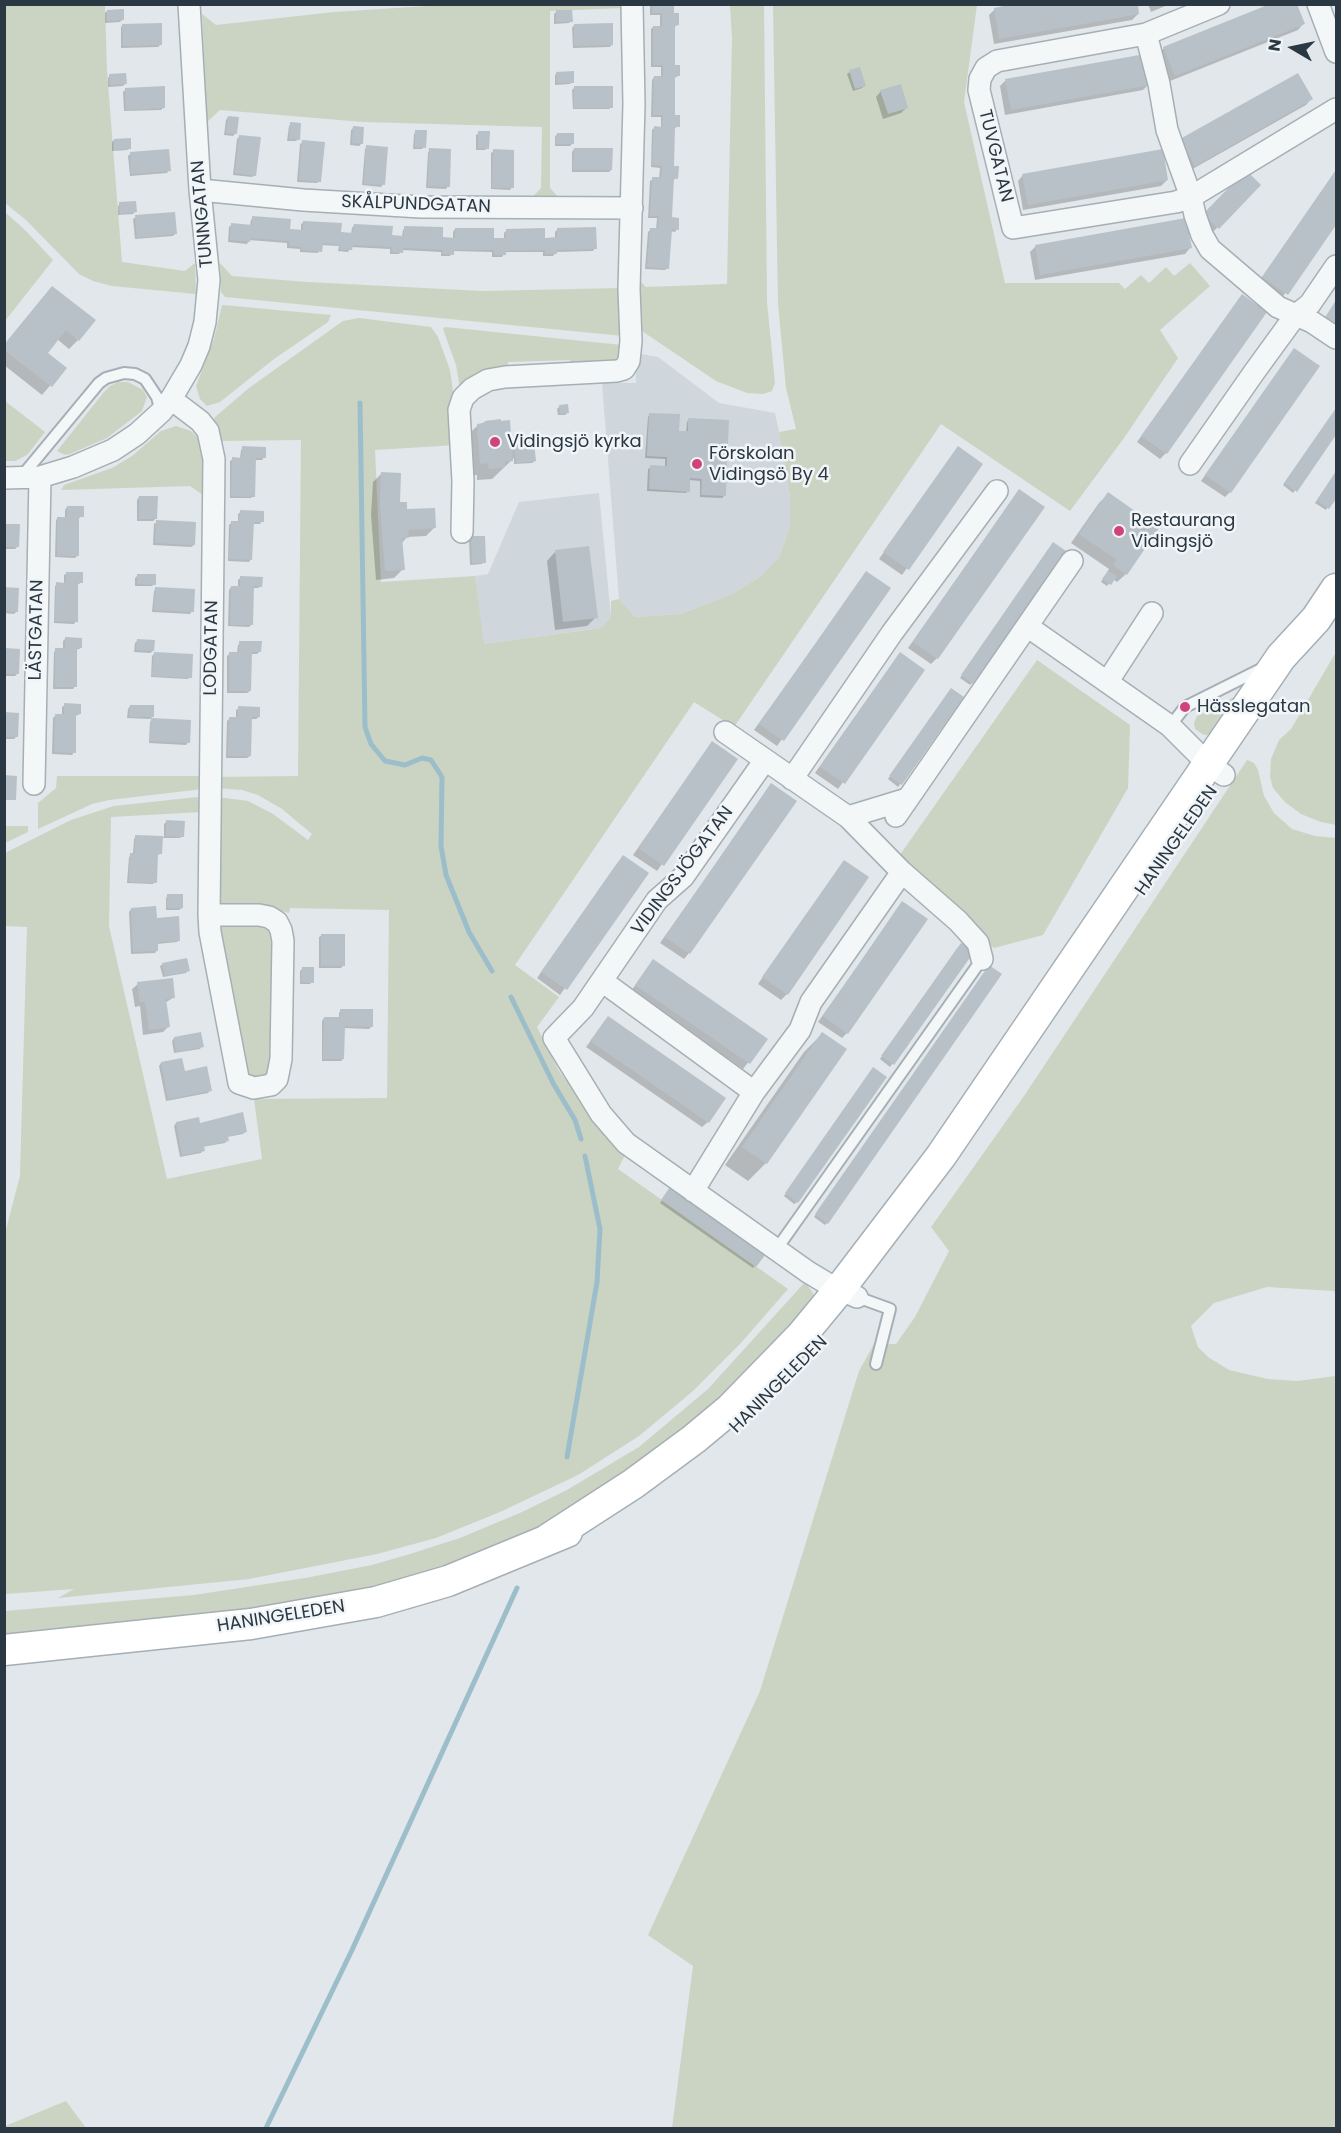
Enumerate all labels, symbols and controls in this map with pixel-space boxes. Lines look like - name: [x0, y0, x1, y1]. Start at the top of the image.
- north arrow: [1263, 18, 1323, 78]
- text: N: [1262, 37, 1287, 53]
- street label: TUVGATAN: [973, 107, 1017, 205]
- street label: TUNNGATAN: [188, 159, 218, 269]
- street label: SKÅLPUNDGATAN: [341, 192, 491, 218]
- place label: Vidingsjö kyrka: [507, 431, 642, 453]
- marker: Vidingsjö kyrka: [488, 435, 502, 449]
- place label: Förskolan Vidingsö By 4: [709, 443, 829, 486]
- marker: Förskolan Vidingsö By 4: [690, 457, 704, 471]
- place label: Restaurang Vidingsjö: [1131, 510, 1235, 552]
- marker: Restaurang Vidingsjö: [1112, 524, 1126, 538]
- street label: LÄSTGATAN: [25, 579, 49, 681]
- street label: LODGATAN: [200, 600, 224, 696]
- place label: Hässlegatan: [1197, 696, 1311, 718]
- marker: Hässlegatan: [1178, 700, 1192, 714]
- street label: HANINGELEDEN: [1131, 782, 1223, 900]
- street label: VIDINGSJÖGATAN: [628, 802, 738, 940]
- street label: HANINGELEDEN: [726, 1332, 832, 1438]
- street label: HANINGELEDEN: [216, 1596, 346, 1638]

